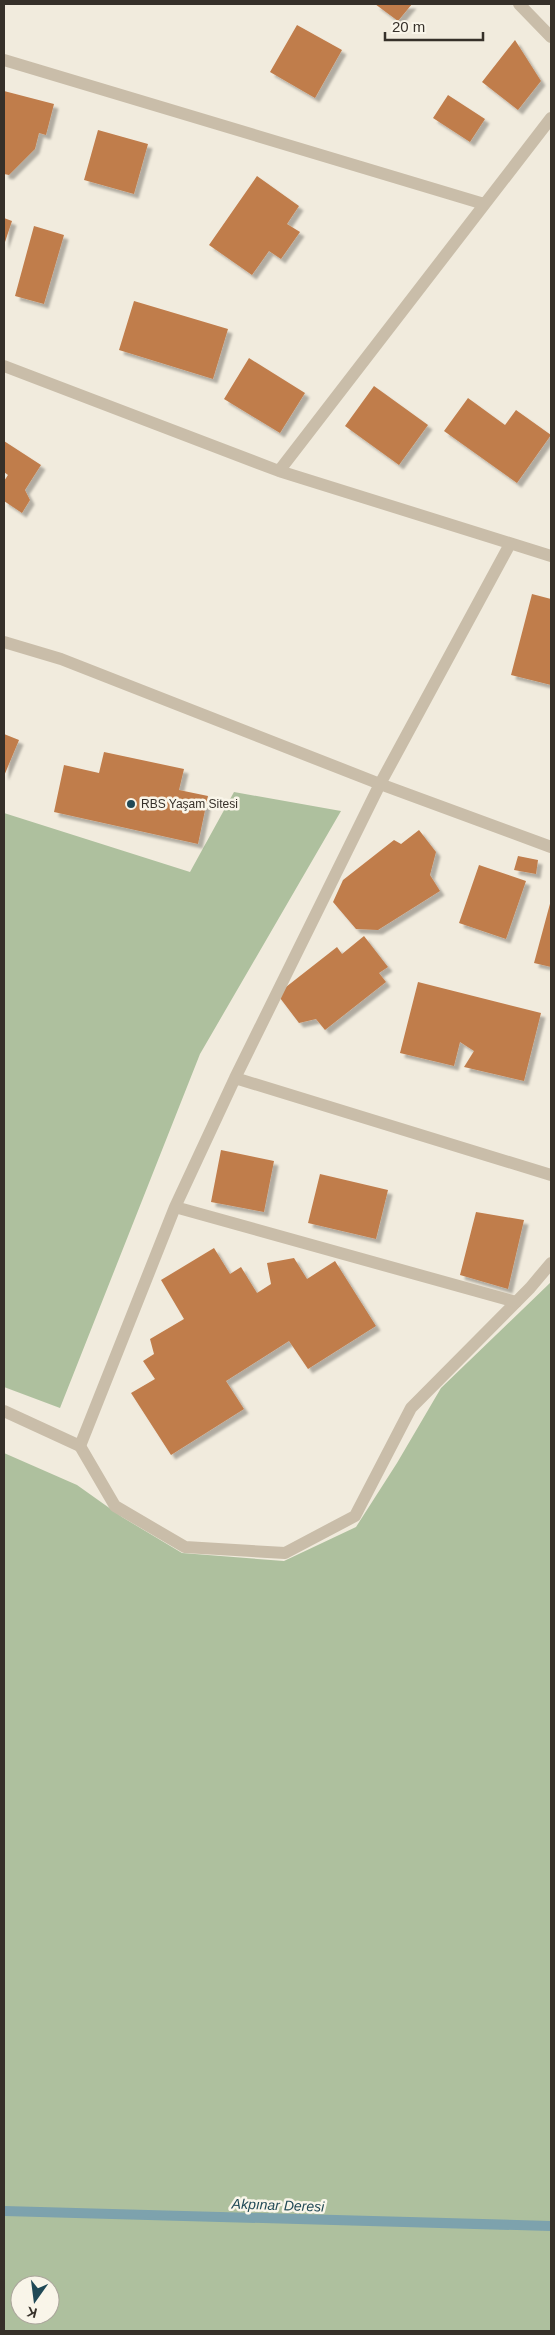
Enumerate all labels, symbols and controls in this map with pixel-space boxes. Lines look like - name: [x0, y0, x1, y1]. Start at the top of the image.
- scale bar: [385, 10, 482, 42]
- text: 20 m: [392, 18, 425, 35]
- place label: RBS Yaşam Sitesi: [141, 797, 238, 811]
- marker: RBS Yaşam Sitesi: [125, 798, 137, 810]
- water label: Akpınar Deresi: [230, 2195, 325, 2215]
- north arrow: [10, 2275, 60, 2325]
- text: K: [25, 2304, 39, 2322]

